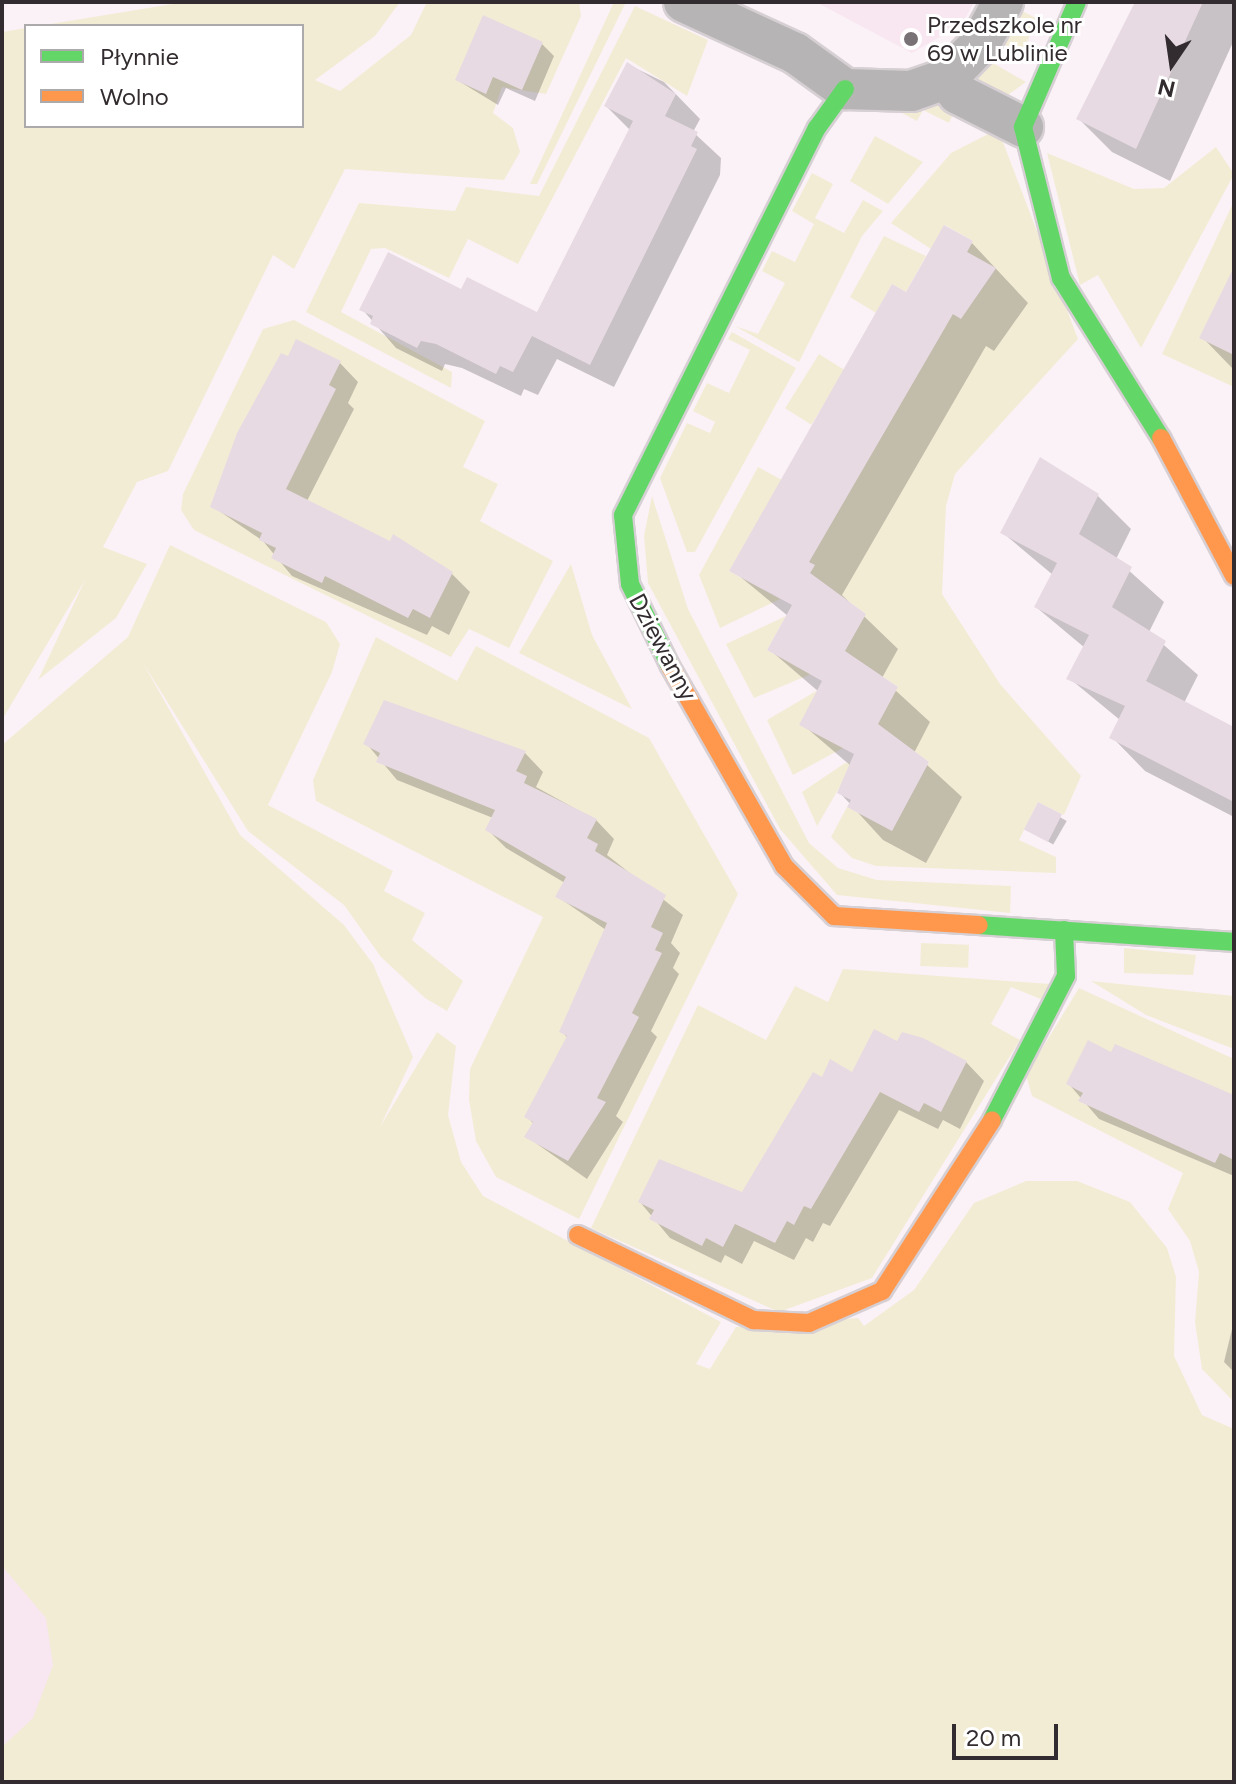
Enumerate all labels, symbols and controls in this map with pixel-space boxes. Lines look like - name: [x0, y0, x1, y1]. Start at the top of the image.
- place label: Przedszkole nr 69 w Lublinie: [927, 11, 1082, 67]
- legend: [24, 24, 304, 128]
- north arrow: [1132, 24, 1212, 104]
- marker: Przedszkole nr 69 w Lublinie: [902, 30, 920, 48]
- text: Płynnie: [100, 42, 179, 71]
- text: N: [1155, 73, 1178, 103]
- text: Wolno: [100, 82, 169, 111]
- street label: Dziewanny: [623, 589, 703, 705]
- scale bar: [956, 1708, 1062, 1758]
- text: 20 m: [966, 1723, 1021, 1752]

